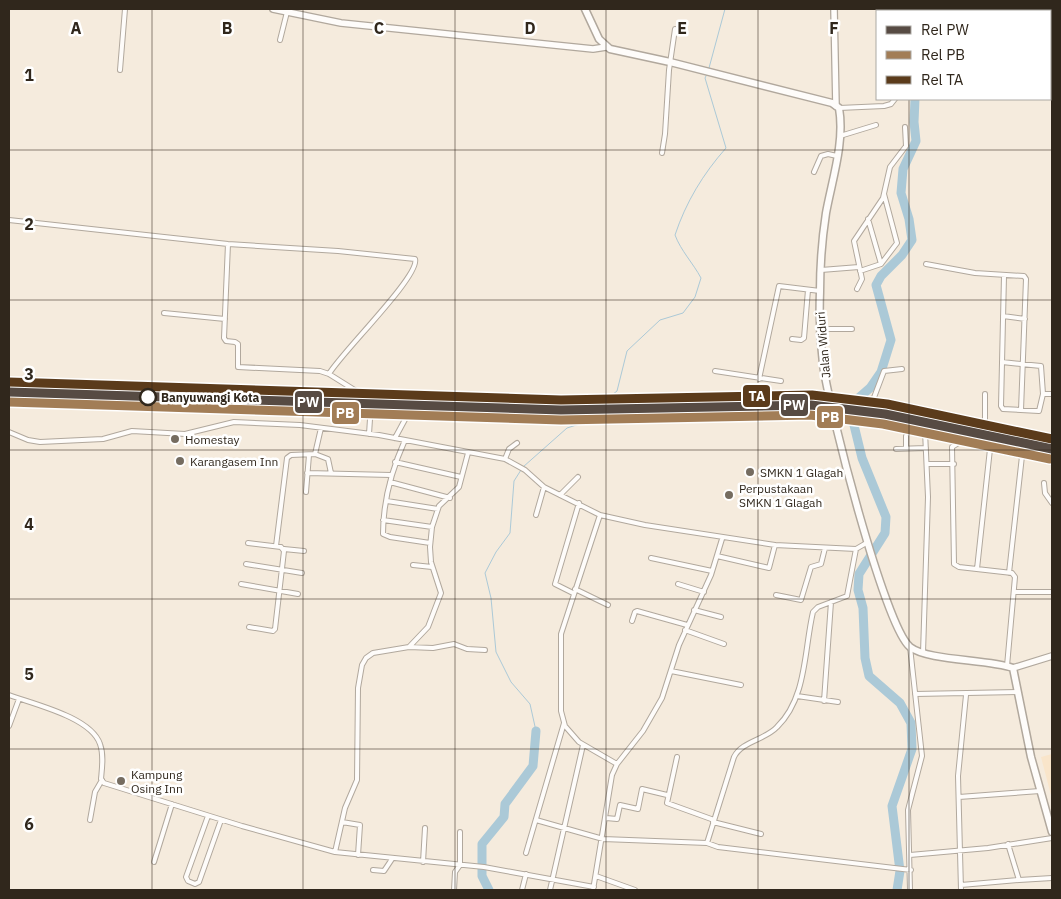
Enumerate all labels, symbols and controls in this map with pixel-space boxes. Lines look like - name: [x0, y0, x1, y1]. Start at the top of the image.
- legend: [876, 10, 1051, 100]
- text: A: [71, 18, 82, 38]
- text: B: [222, 18, 233, 38]
- text: C: [374, 18, 384, 38]
- text: D: [524, 18, 536, 38]
- text: E: [677, 18, 687, 38]
- text: F: [829, 18, 839, 38]
- text: Rel PW: [921, 20, 969, 39]
- text: Rel PB: [921, 45, 965, 64]
- text: 1: [24, 65, 34, 85]
- text: Rel TA: [921, 70, 964, 89]
- text: 2: [24, 214, 34, 234]
- street label: Jalan Widuri: [813, 311, 833, 379]
- text: 3: [24, 364, 34, 384]
- line badge: TA: [742, 384, 771, 408]
- text: TA: [749, 387, 766, 405]
- marker: Banyuwangi Kota: [139, 388, 157, 406]
- place label: Banyuwangi Kota: [161, 390, 260, 405]
- line badge: PW: [294, 390, 323, 414]
- text: PW: [297, 393, 320, 411]
- line badge: PW: [780, 393, 809, 417]
- text: PW: [783, 396, 806, 414]
- line badge: PB: [331, 401, 360, 425]
- text: PB: [336, 404, 354, 422]
- line badge: PB: [816, 405, 844, 429]
- text: PB: [821, 408, 839, 426]
- place label: Homestay: [185, 432, 240, 447]
- marker: Homestay: [169, 433, 181, 445]
- place label: Karangasem Inn: [190, 454, 278, 469]
- marker: Karangasem Inn: [174, 455, 186, 467]
- place label: SMKN 1 Glagah: [760, 465, 843, 480]
- marker: SMKN 1 Glagah: [744, 466, 756, 478]
- place label: Perpustakaan SMKN 1 Glagah: [739, 481, 822, 510]
- marker: Perpustakaan SMKN 1 Glagah: [723, 489, 735, 501]
- text: 4: [24, 514, 34, 534]
- text: 5: [24, 664, 34, 684]
- place label: Kampung Osing Inn: [131, 767, 183, 796]
- marker: Kampung Osing Inn: [115, 775, 127, 787]
- text: 6: [24, 814, 34, 834]

